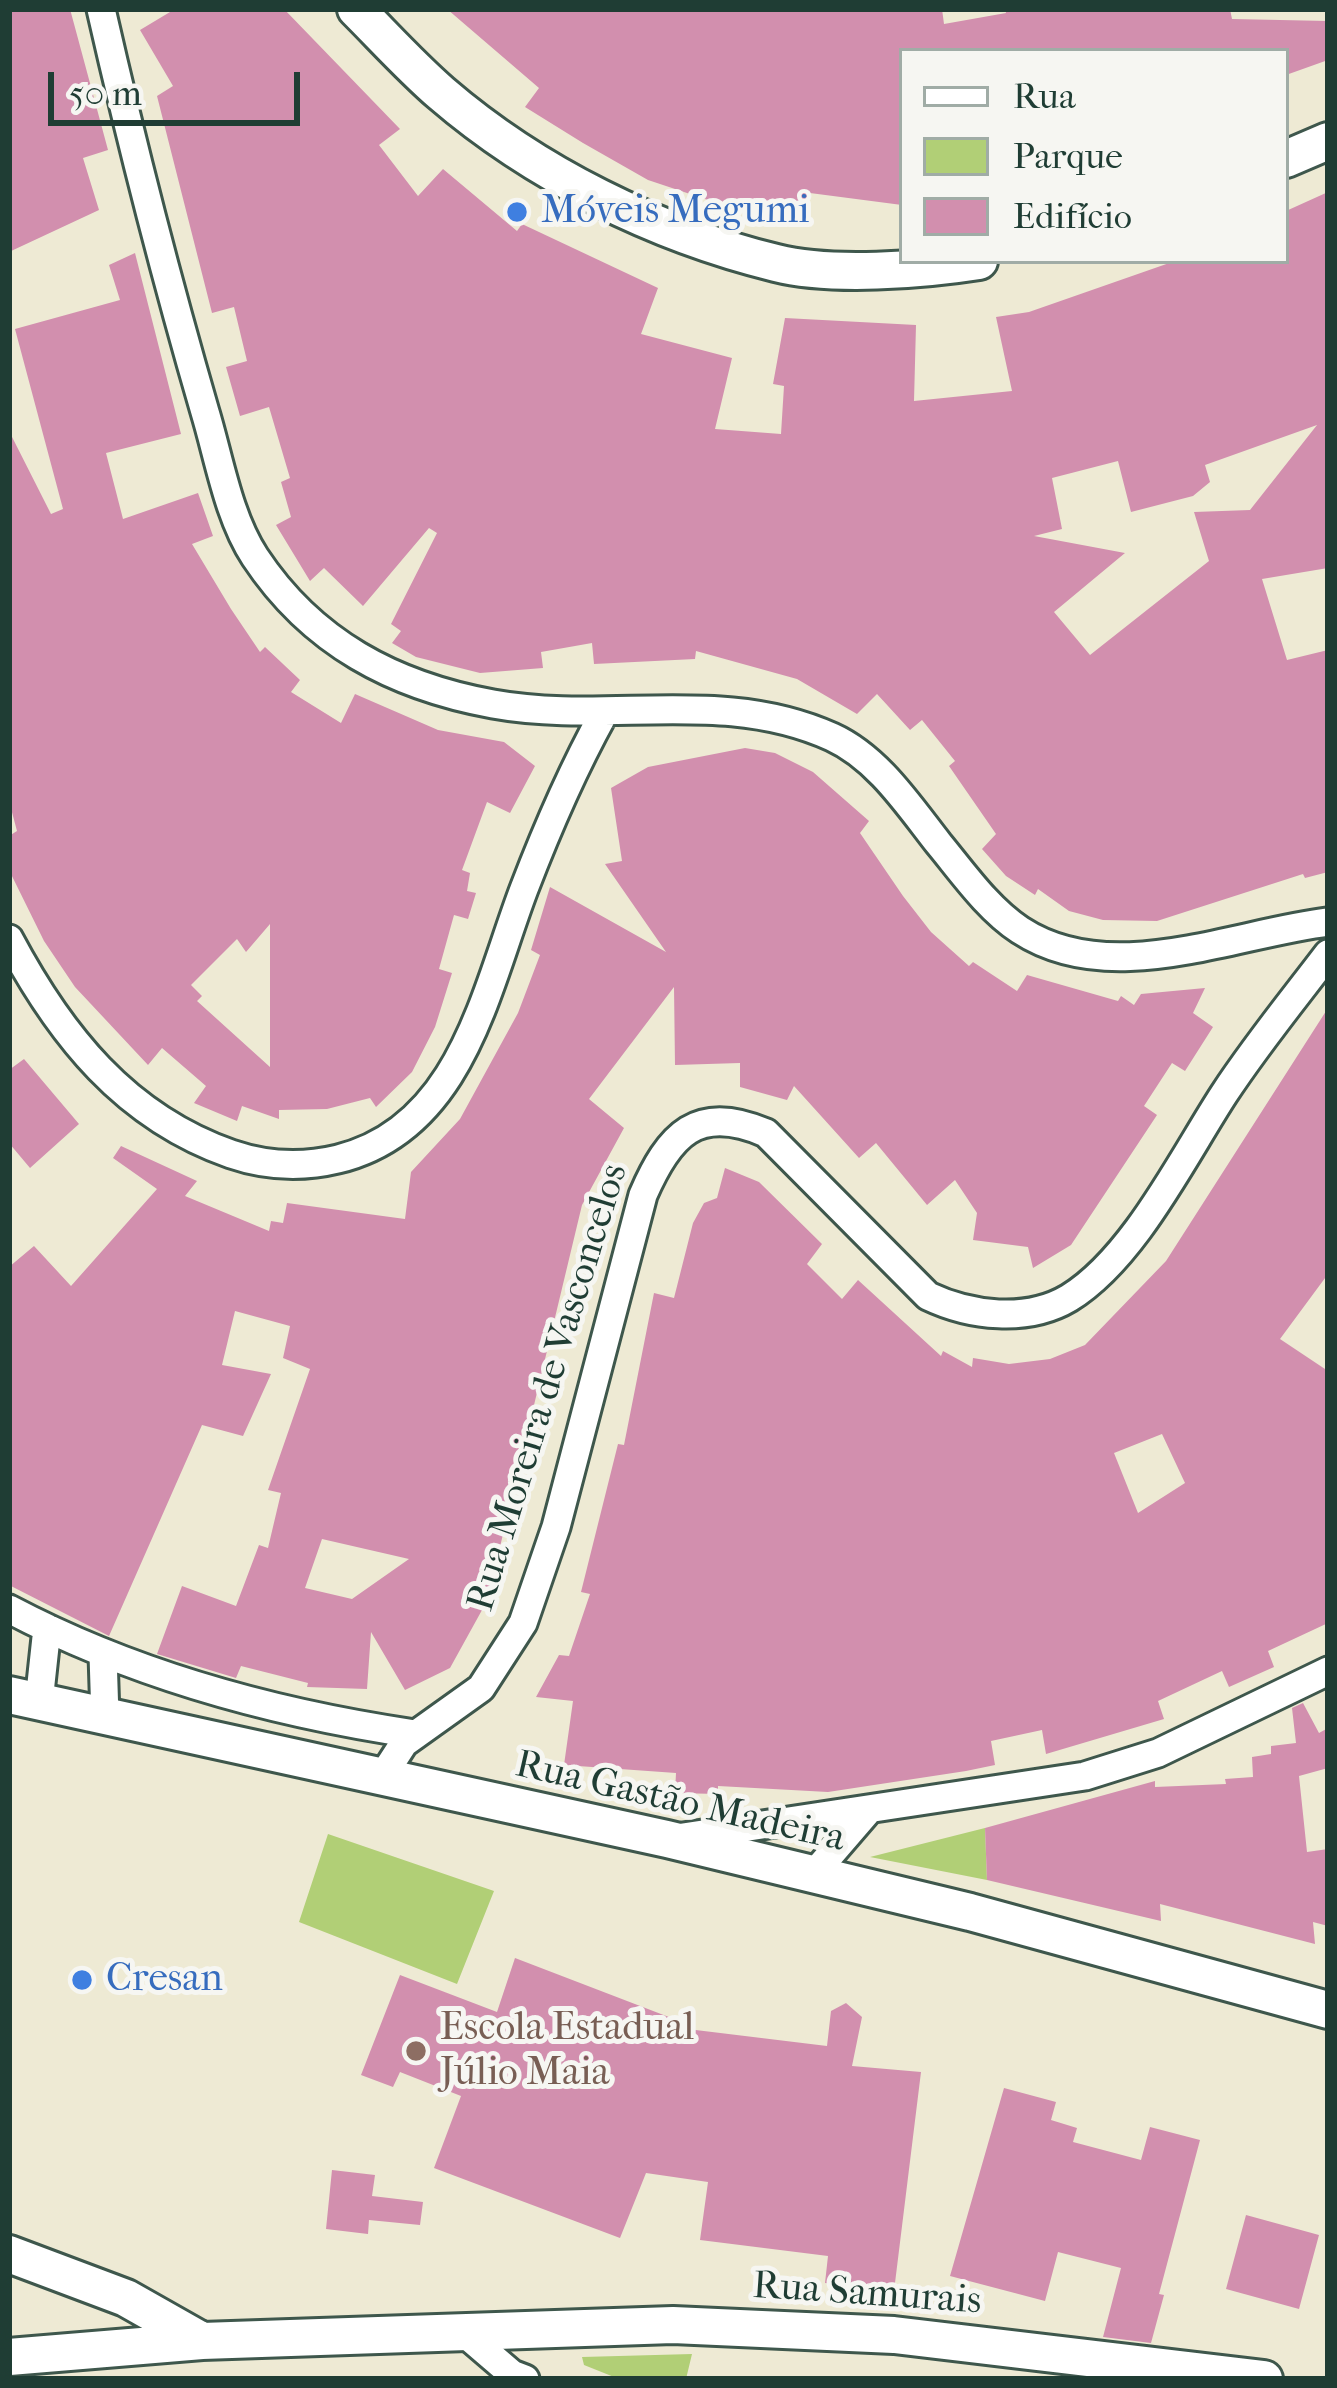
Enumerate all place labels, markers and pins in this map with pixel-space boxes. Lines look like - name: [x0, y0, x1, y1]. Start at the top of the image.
- place label: Móveis Megumi: [541, 189, 810, 235]
- marker: Móveis Megumi: [504, 199, 530, 225]
- place label: Cresan: [106, 1957, 223, 2003]
- marker: Cresan: [69, 1967, 95, 1993]
- place label: Escola Estadual Júlio Maia: [440, 2006, 694, 2097]
- marker: Escola Estadual Júlio Maia: [403, 2038, 429, 2064]

